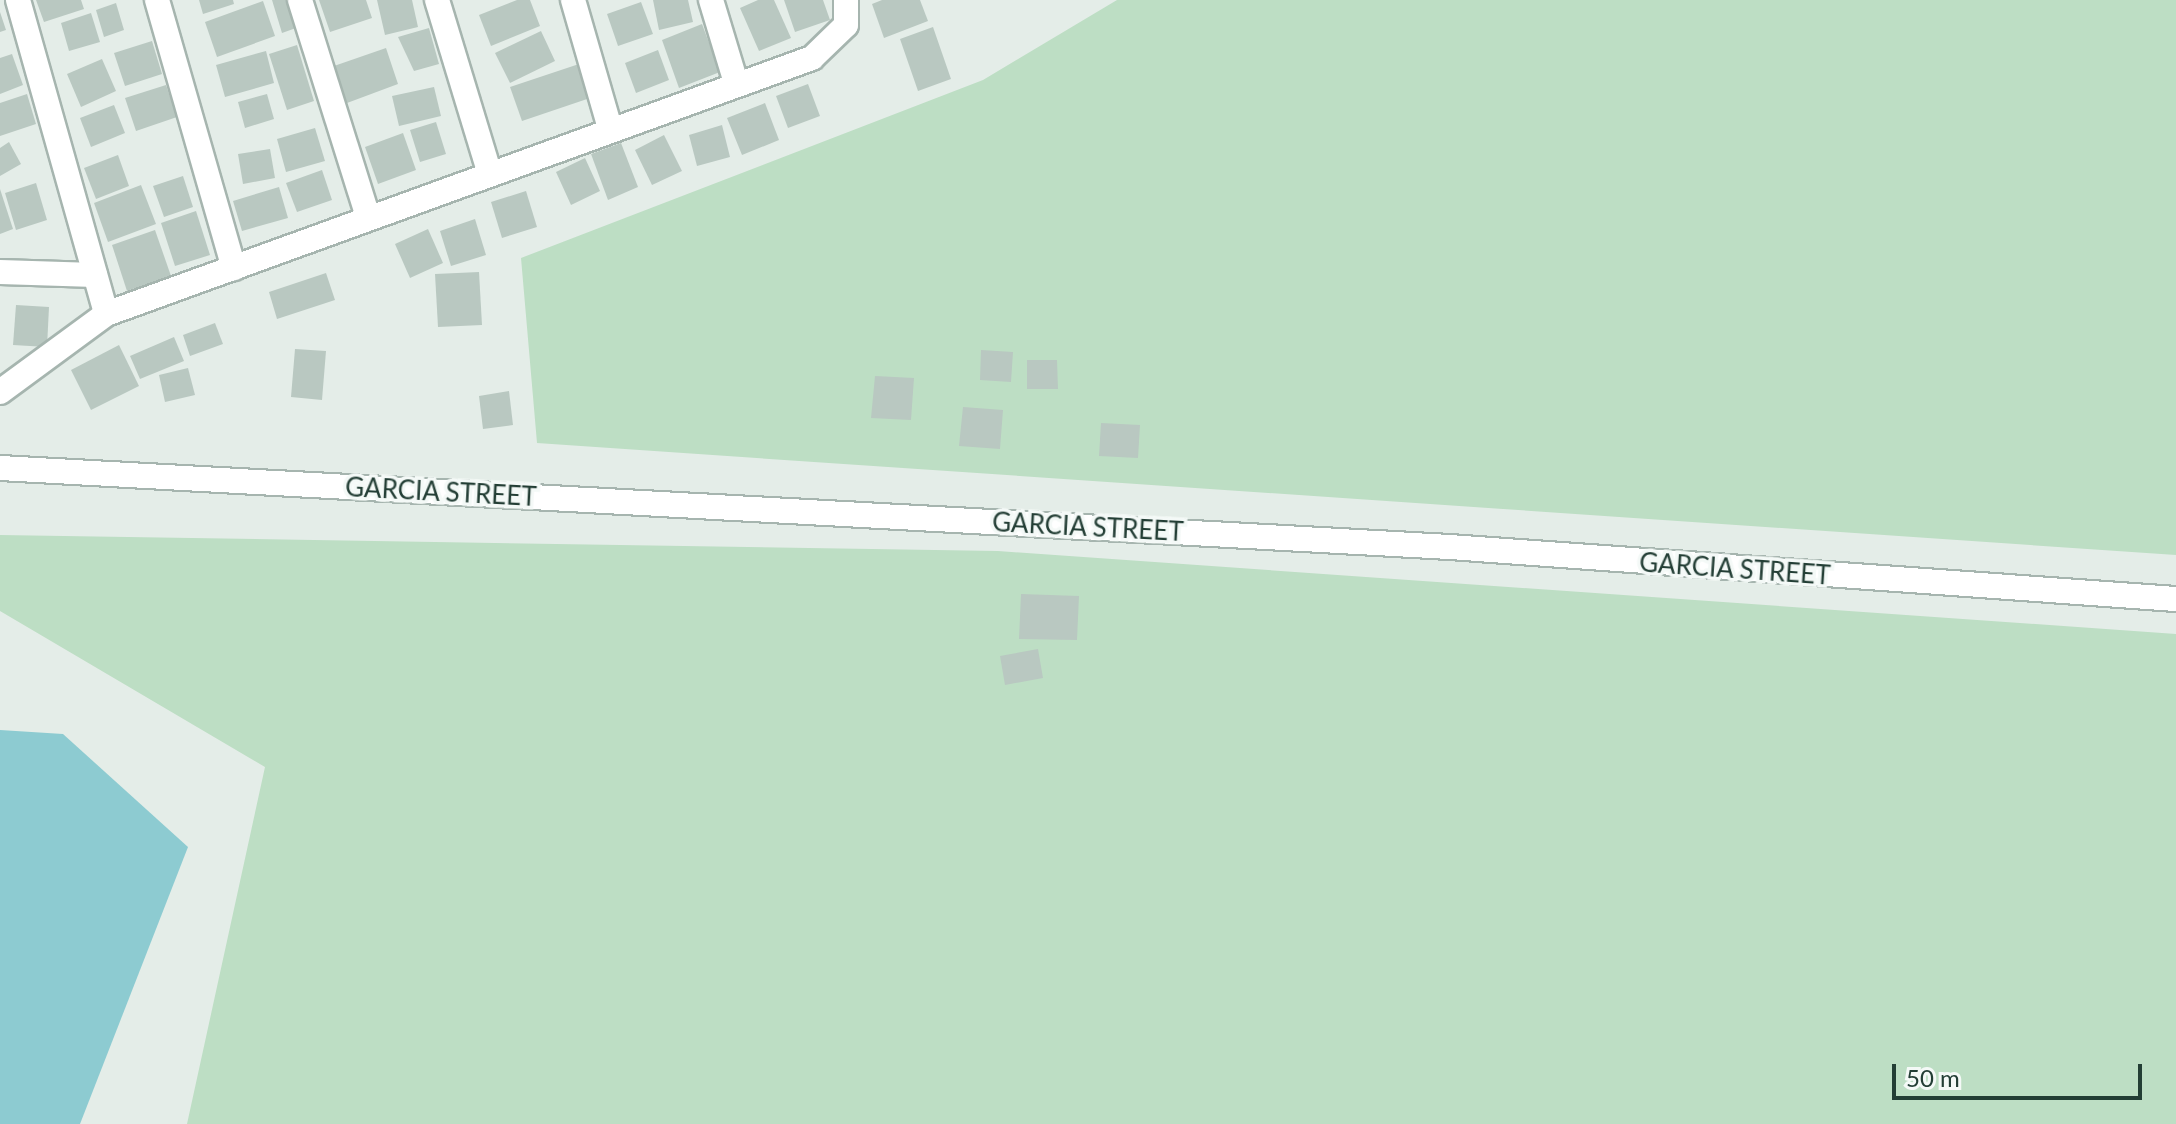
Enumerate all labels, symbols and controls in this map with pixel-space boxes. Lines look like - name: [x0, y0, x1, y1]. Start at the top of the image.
- street label: GARCIA STREET: [344, 471, 538, 513]
- street label: GARCIA STREET: [991, 506, 1185, 548]
- street label: GARCIA STREET: [1638, 547, 1832, 591]
- scale bar: [1896, 1048, 2146, 1098]
- text: 50 m: [1906, 1063, 1960, 1092]

